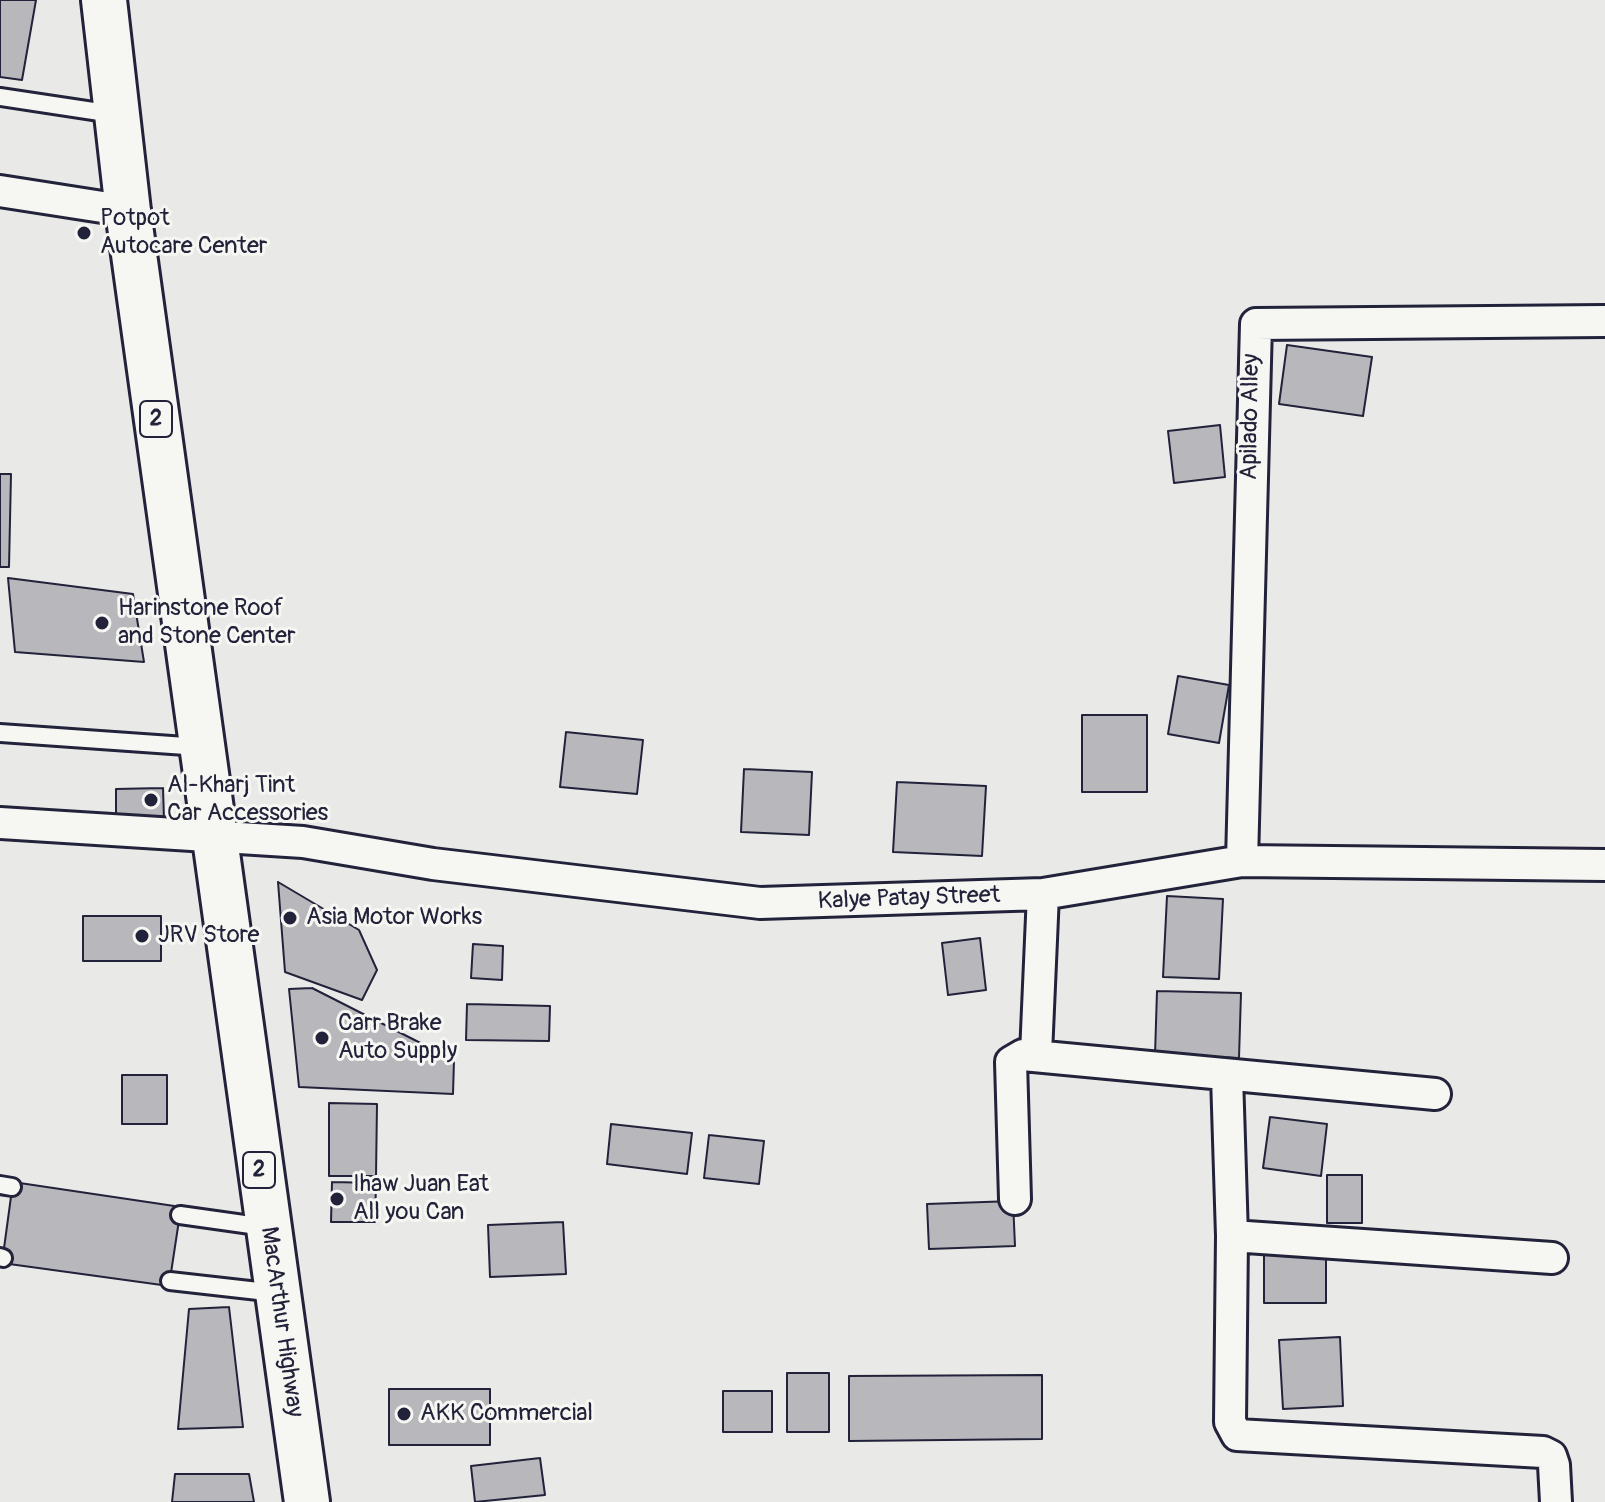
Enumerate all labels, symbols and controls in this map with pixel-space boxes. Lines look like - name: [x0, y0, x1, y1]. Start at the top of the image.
- place label: Potpot Autocare Center: [100, 205, 267, 261]
- marker: Potpot Autocare Center: [75, 224, 93, 242]
- street label: Apilado Alley: [1235, 354, 1267, 480]
- road number: 2: [140, 401, 172, 437]
- place label: Harinstone Roof and Stone Center: [118, 595, 296, 651]
- marker: Harinstone Roof and Stone Center: [93, 614, 111, 632]
- place label: Al-Kharj Tint Car Accessories: [167, 772, 328, 828]
- marker: Al-Kharj Tint Car Accessories: [142, 791, 160, 809]
- street label: Kalye Patay Street: [817, 881, 1001, 917]
- place label: Asia Motor Works: [306, 904, 482, 932]
- marker: Asia Motor Works: [281, 909, 299, 927]
- place label: JRV Store: [158, 922, 259, 950]
- marker: JRV Store: [133, 927, 151, 945]
- place label: Carr Brake Auto Supply: [338, 1010, 457, 1066]
- marker: Carr Brake Auto Supply: [313, 1029, 331, 1047]
- road number: 2: [243, 1152, 275, 1188]
- place label: Ihaw Juan Eat All you Can: [353, 1171, 489, 1227]
- marker: Ihaw Juan Eat All you Can: [328, 1190, 346, 1208]
- street label: MacArthur Highway: [253, 1225, 309, 1419]
- place label: AKK Commercial: [420, 1400, 593, 1428]
- marker: AKK Commercial: [395, 1405, 413, 1423]

